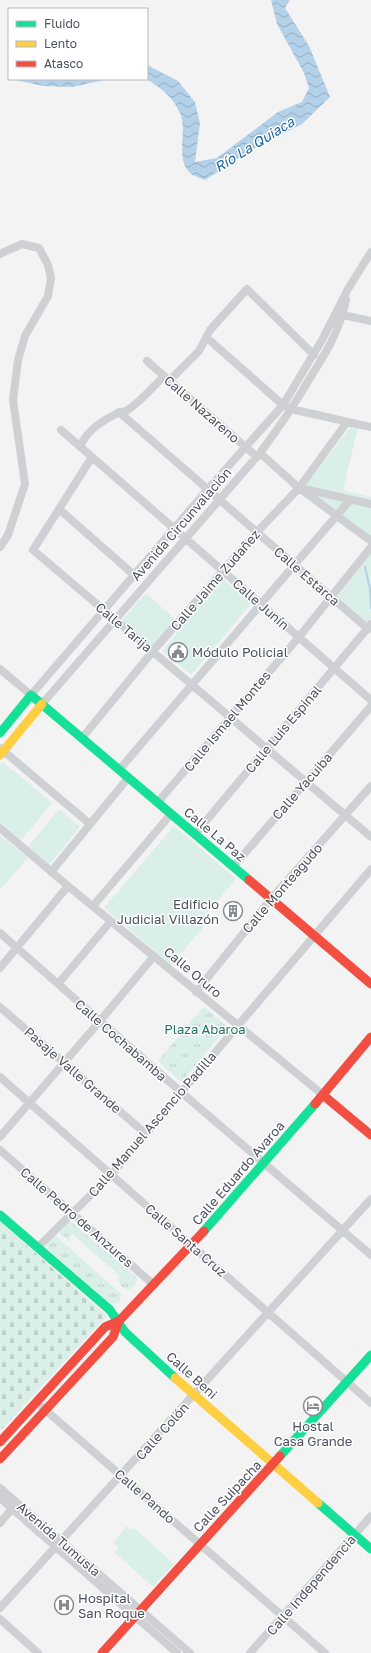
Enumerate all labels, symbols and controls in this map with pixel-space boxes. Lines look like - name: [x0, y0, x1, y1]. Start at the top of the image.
- legend: [8, 8, 148, 80]
- text: Fluido: [44, 16, 80, 31]
- text: Lento: [44, 36, 77, 51]
- text: Atasco: [44, 56, 83, 71]
- water label: Río La Quiaca: [211, 112, 298, 175]
- street label: Calle Nazareno: [161, 372, 243, 446]
- street label: Avenida Circunvalación: [128, 464, 234, 584]
- street label: Calle Jaime Zudañez: [167, 526, 263, 634]
- street label: Calle Estarca: [271, 543, 343, 609]
- street label: Calle Junín: [229, 575, 293, 633]
- street label: Calle Tarija: [93, 599, 155, 655]
- public building icon: Módulo Policial: [167, 641, 189, 663]
- place label: Módulo Policial: [192, 644, 288, 660]
- street label: Calle Ismael Montes: [180, 667, 274, 775]
- street label: Calle Luis Espinal: [242, 682, 324, 776]
- street label: Calle Yacuiba: [269, 749, 335, 823]
- street label: Calle La Paz: [181, 804, 249, 865]
- street label: Calle Monteagudo: [239, 840, 325, 936]
- place label: Edificio Judicial Villazón: [117, 896, 219, 927]
- building icon: Edificio Judicial Villazón: [222, 900, 244, 922]
- street label: Calle Oruro: [161, 943, 225, 1001]
- street label: Calle Cochabamba: [72, 996, 170, 1084]
- park label: Plaza Abaroa: [164, 1021, 246, 1037]
- street label: Pasaje Valle Grande: [21, 1023, 125, 1117]
- street label: Calle Manuel Ascencio Padilla: [85, 1048, 219, 1200]
- street label: Calle Eduardo Avaroa: [189, 1118, 287, 1228]
- street label: Calle Pedro de Anzures: [17, 1164, 137, 1270]
- street label: Calle Santa Cruz: [142, 1200, 230, 1280]
- street label: Calle Beni: [163, 1348, 221, 1402]
- hotel icon: Hostal Casa Grande: [302, 1395, 324, 1417]
- street label: Calle Colón: [132, 1399, 192, 1463]
- place label: Hostal Casa Grande: [274, 1418, 352, 1449]
- street label: Calle Suipacha: [190, 1457, 264, 1535]
- street label: Calle Pando: [112, 1465, 179, 1527]
- street label: Avenida Tumusla: [14, 1498, 104, 1580]
- street label: Calle Independencia: [263, 1532, 359, 1638]
- place label: Hospital San Roque: [78, 1590, 145, 1621]
- hospital icon: Hospital San Roque: [53, 1594, 75, 1616]

